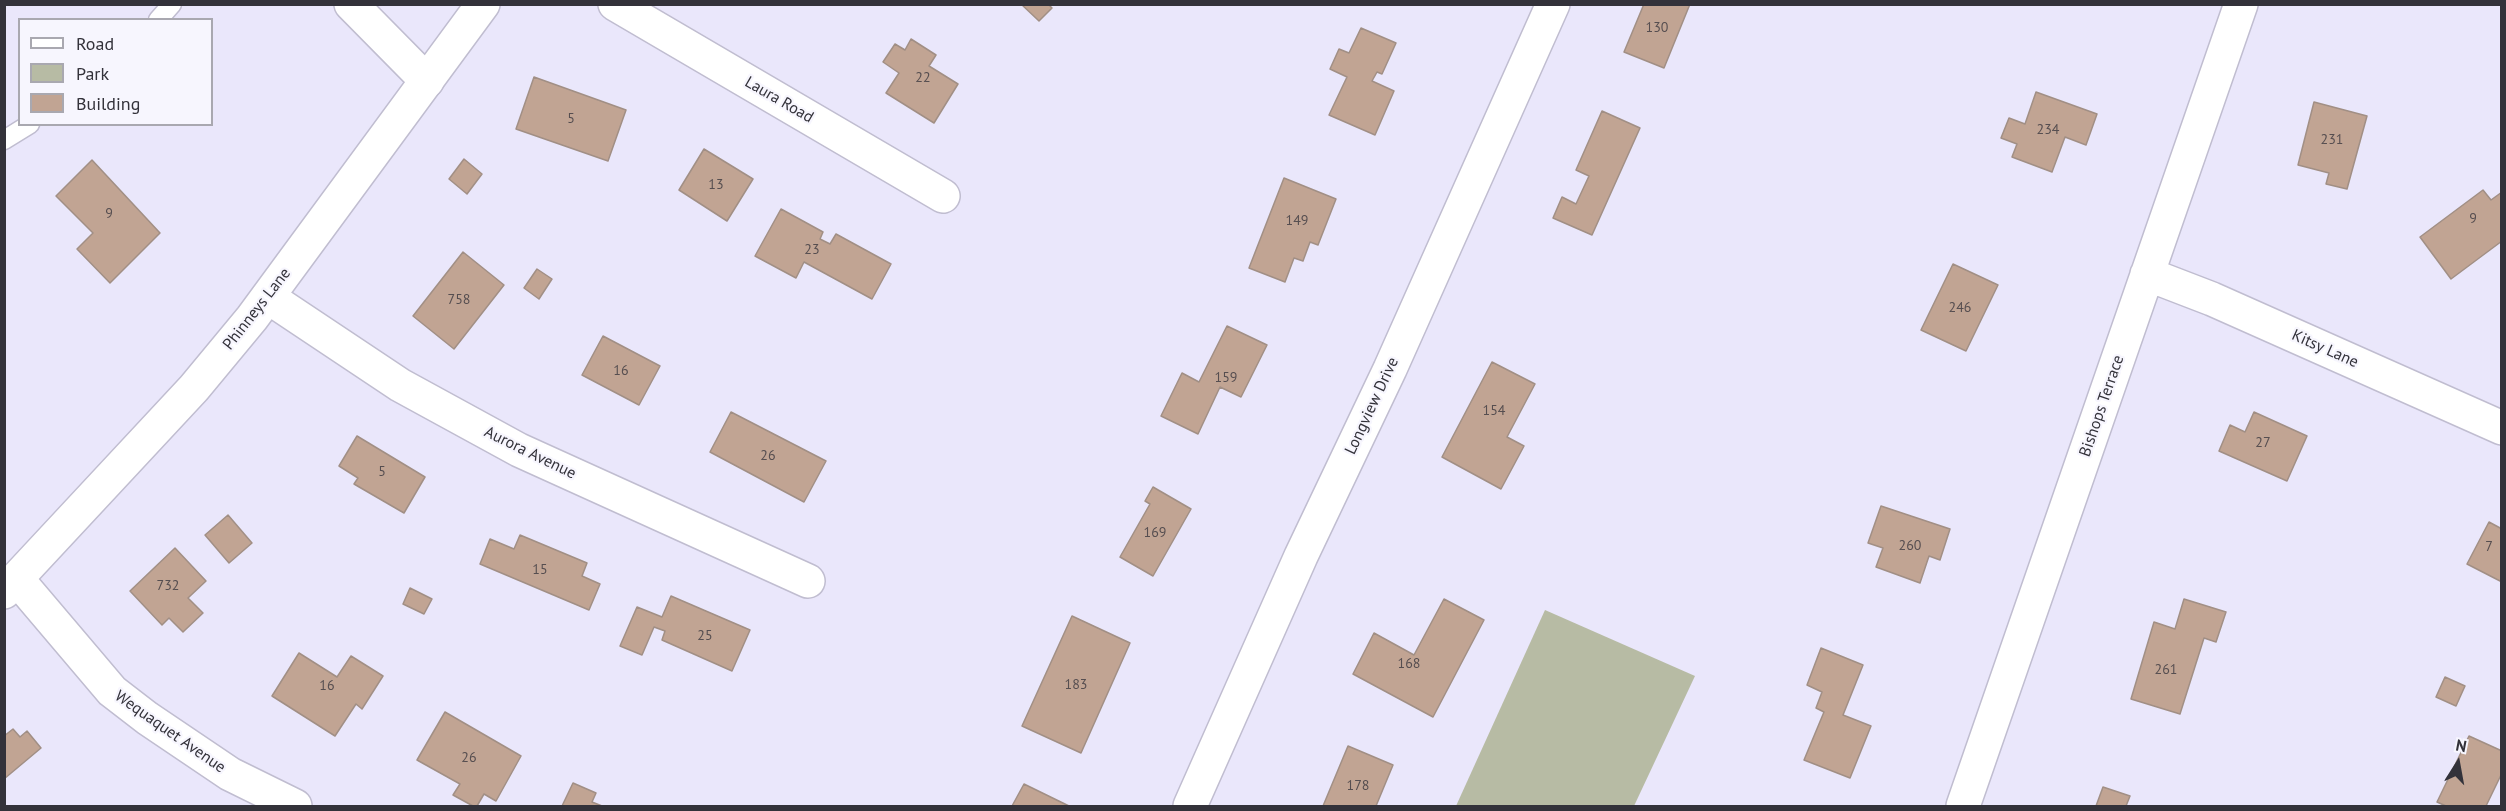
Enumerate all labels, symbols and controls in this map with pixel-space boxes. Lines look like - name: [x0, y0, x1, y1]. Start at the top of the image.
- legend: [18, 18, 213, 126]
- house number: 130: [1646, 20, 1668, 36]
- text: Road: [76, 32, 114, 55]
- text: Park: [76, 62, 109, 85]
- house number: 22: [915, 70, 931, 86]
- street label: Laura Road: [741, 73, 817, 127]
- text: Building: [76, 92, 140, 115]
- house number: 5: [567, 111, 575, 127]
- house number: 234: [2037, 122, 2059, 138]
- house number: 231: [2321, 132, 2343, 148]
- house number: 13: [708, 177, 724, 193]
- house number: 9: [105, 206, 113, 222]
- house number: 9: [2469, 211, 2477, 227]
- house number: 149: [1286, 213, 1308, 229]
- house number: 23: [804, 242, 820, 258]
- street label: Phinneys Lane: [219, 264, 295, 354]
- house number: 758: [448, 292, 470, 308]
- house number: 246: [1949, 300, 1971, 316]
- street label: Kitsy Lane: [2289, 326, 2361, 372]
- street label: Bishops Terrace: [2076, 353, 2128, 459]
- street label: Longview Drive: [1341, 354, 1403, 458]
- house number: 16: [613, 363, 629, 379]
- house number: 159: [1215, 370, 1237, 386]
- house number: 154: [1483, 403, 1505, 419]
- street label: Aurora Avenue: [481, 423, 579, 483]
- house number: 27: [2255, 435, 2271, 451]
- house number: 26: [760, 448, 776, 464]
- house number: 5: [378, 464, 386, 480]
- house number: 169: [1144, 525, 1166, 541]
- house number: 260: [1899, 538, 1921, 554]
- house number: 7: [2485, 539, 2493, 555]
- house number: 15: [532, 562, 548, 578]
- house number: 732: [157, 578, 179, 594]
- house number: 25: [697, 628, 713, 644]
- house number: 168: [1398, 656, 1420, 672]
- house number: 261: [2155, 662, 2177, 678]
- house number: 183: [1065, 677, 1087, 693]
- house number: 16: [319, 678, 335, 694]
- street label: Wequaquet Avenue: [111, 687, 229, 777]
- north arrow: [2428, 733, 2488, 793]
- text: N: [2454, 735, 2468, 756]
- house number: 26: [461, 750, 477, 766]
- house number: 178: [1347, 778, 1369, 794]

